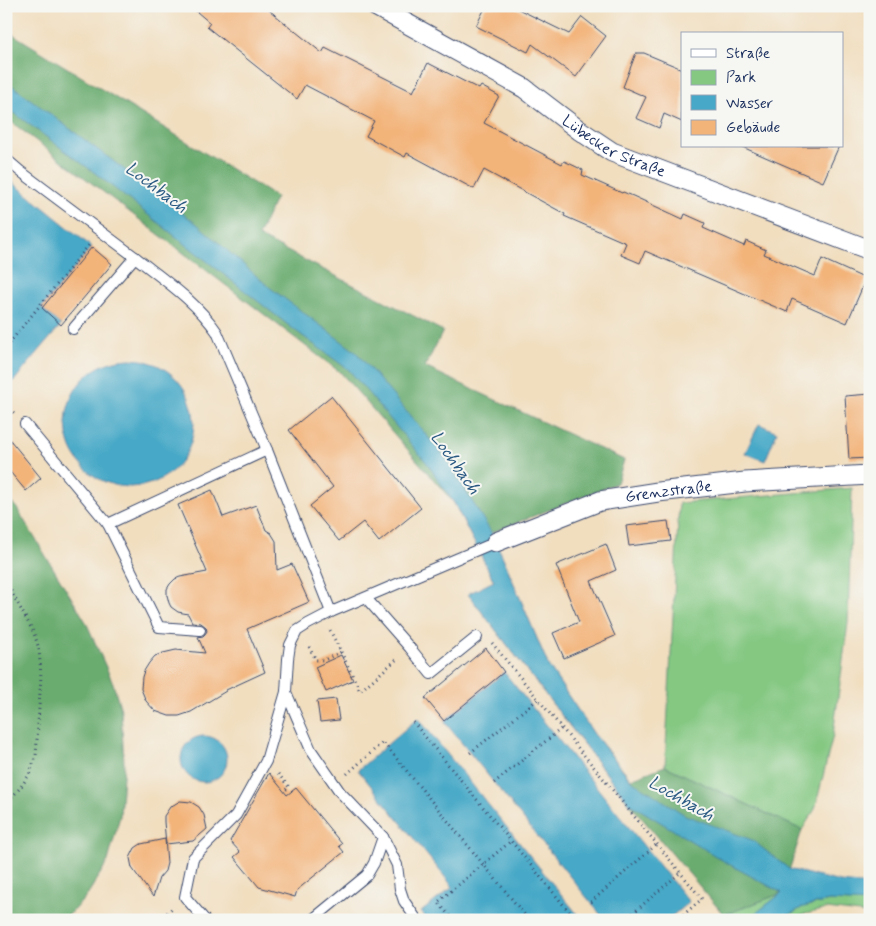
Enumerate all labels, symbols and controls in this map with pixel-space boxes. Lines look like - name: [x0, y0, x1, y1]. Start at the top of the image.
- legend: [681, 32, 844, 148]
- text: Straße: [726, 44, 770, 64]
- text: Park: [726, 68, 756, 88]
- text: Wasser: [726, 94, 773, 114]
- street label: Lübecker Straße: [558, 110, 669, 182]
- text: Gebäude: [726, 118, 780, 138]
- water label: Lochbach: [120, 157, 192, 220]
- water label: Lochbach: [424, 427, 486, 500]
- street label: Grenzstraße: [624, 475, 713, 507]
- water label: Lochbach: [644, 771, 719, 828]

